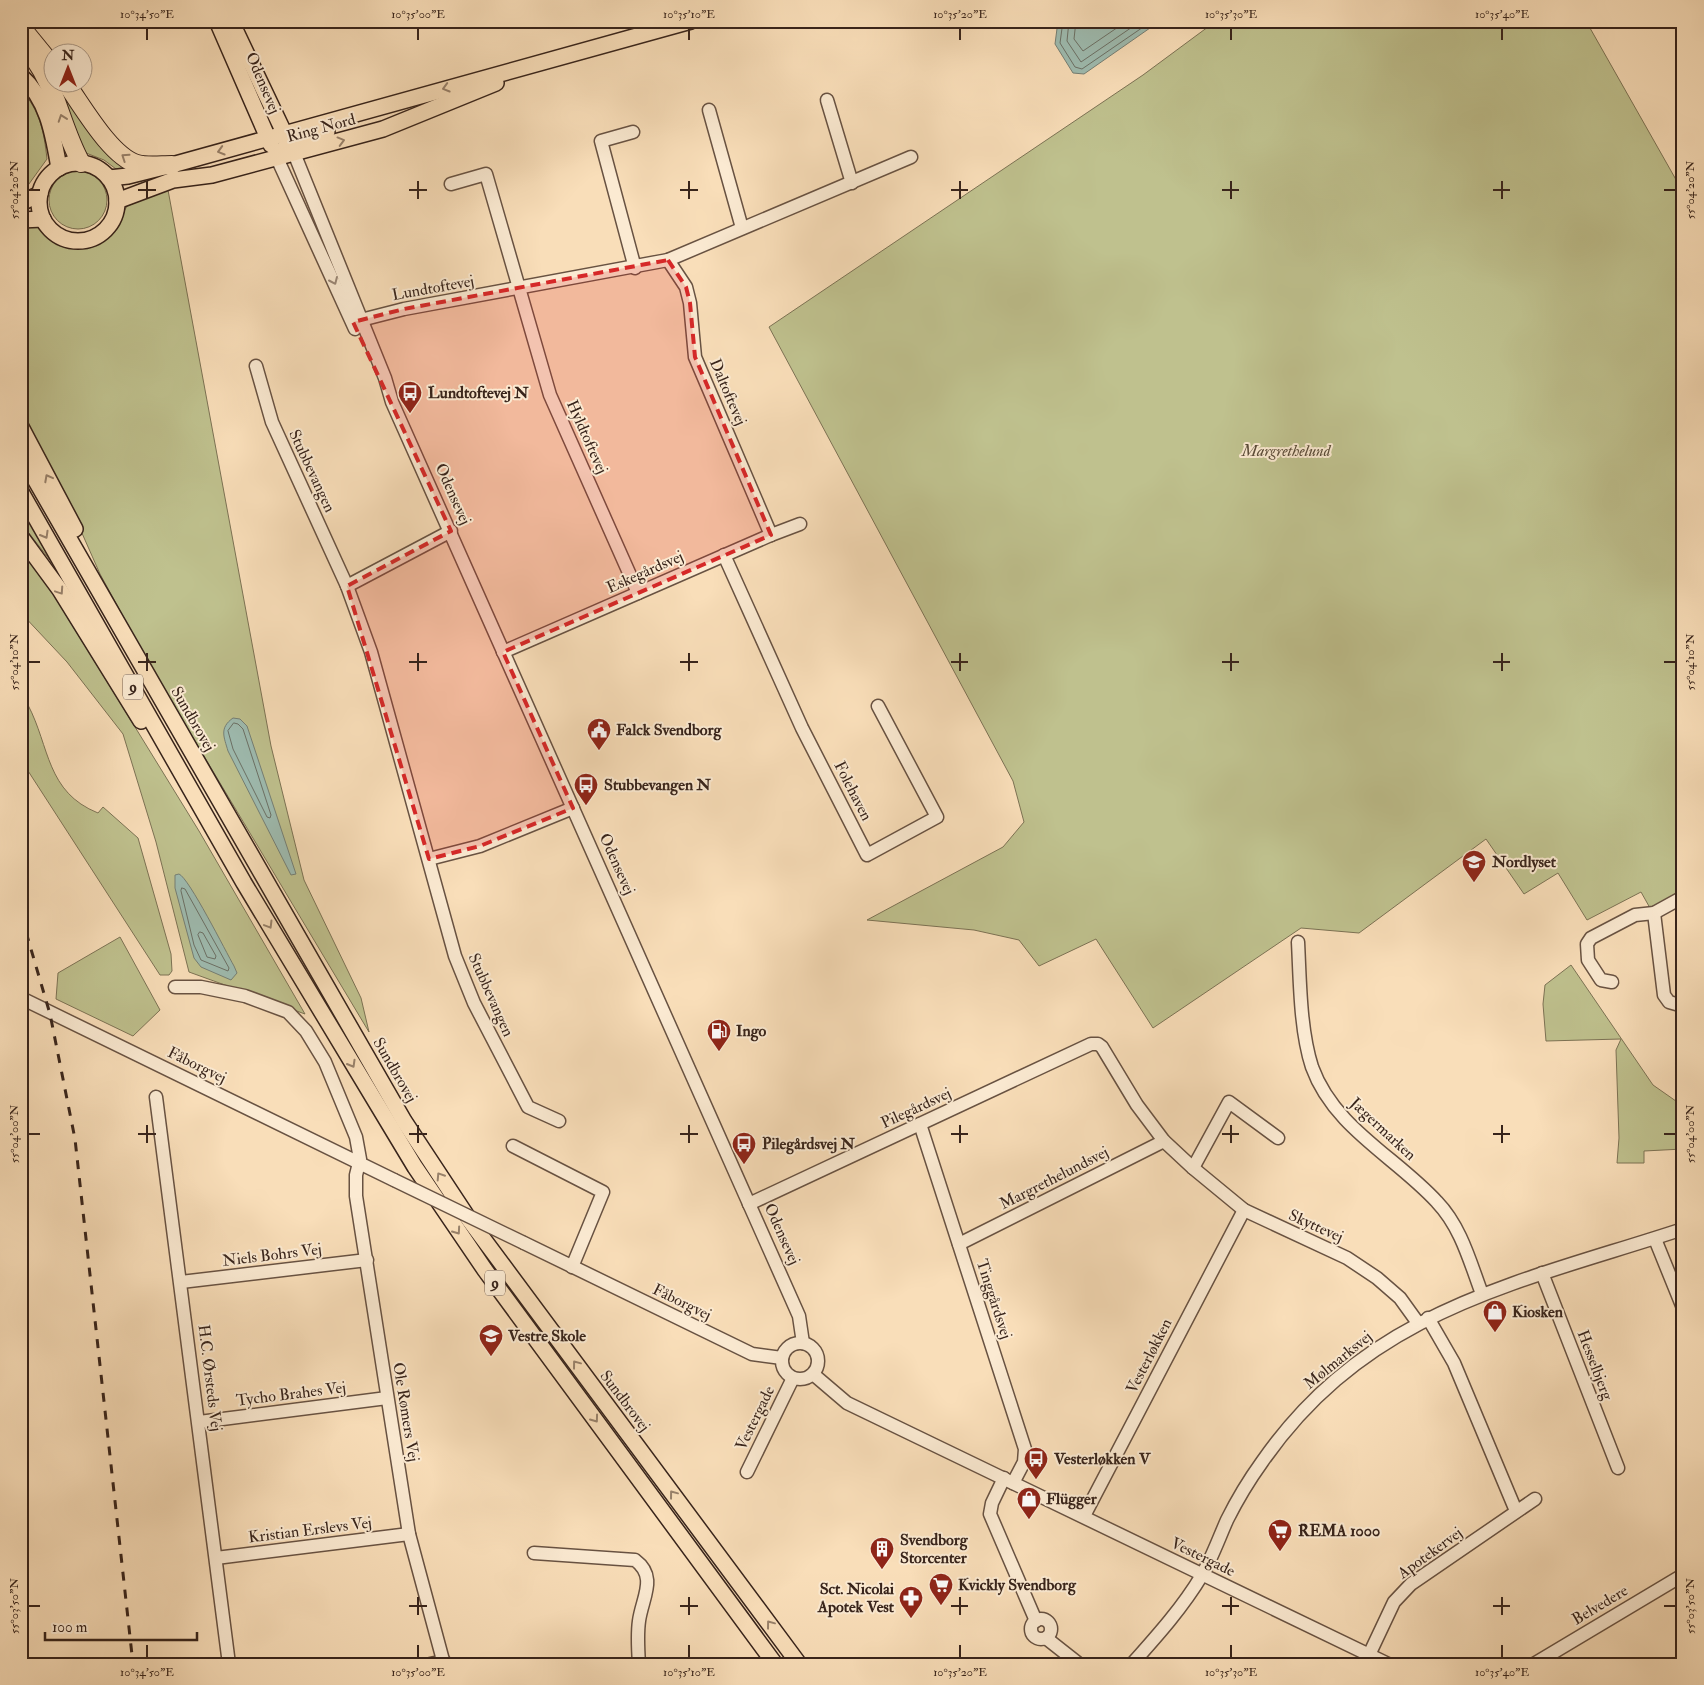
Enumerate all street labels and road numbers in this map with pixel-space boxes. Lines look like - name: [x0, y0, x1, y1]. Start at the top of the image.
- street label: Odensevej: [241, 49, 285, 117]
- street label: Ring Nord: [284, 109, 358, 147]
- street label: Lundtoftevej: [390, 271, 476, 305]
- street label: Daltoftevej: [705, 356, 751, 428]
- street label: Hyldtoftevej: [562, 397, 612, 477]
- street label: Stubbevangen: [284, 426, 340, 516]
- street label: Odensevej: [431, 460, 475, 528]
- street label: Eskegårdsvej: [604, 546, 686, 598]
- road number: 9: [123, 674, 143, 700]
- street label: Sundbrovej: [166, 683, 220, 755]
- street label: Folehaven: [829, 758, 877, 824]
- street label: Odensevej: [595, 830, 639, 898]
- street label: Stubbevangen: [464, 950, 518, 1040]
- street label: Sundbrovej: [368, 1034, 422, 1106]
- street label: Fåborgvej: [164, 1042, 230, 1088]
- street label: Pilegårdsvej: [878, 1083, 954, 1133]
- street label: Jægermarken: [1344, 1093, 1420, 1166]
- street label: Margrethelundsvej: [996, 1142, 1112, 1214]
- street label: Odensevej: [760, 1200, 804, 1268]
- street label: Skyttevej: [1286, 1205, 1346, 1247]
- street label: Niels Bohrs Vej: [221, 1239, 323, 1271]
- street label: Tinggårdsvej: [972, 1256, 1016, 1342]
- road number: 9: [485, 1270, 505, 1296]
- street label: Fåborgvej: [649, 1279, 715, 1325]
- street label: Vesterløkken: [1122, 1315, 1176, 1397]
- street label: H.C. Ørsteds Vej: [194, 1324, 226, 1432]
- street label: Mølmarksvej: [1300, 1326, 1376, 1394]
- street label: Hesselbjerg: [1573, 1327, 1618, 1404]
- street label: Ole Rømers Vej: [388, 1361, 424, 1463]
- street label: Sundbrovej: [595, 1366, 655, 1436]
- street label: Tycho Brahes Vej: [235, 1377, 347, 1411]
- street label: Vestergade: [731, 1382, 779, 1453]
- street label: Kristian Erslevs Vej: [247, 1512, 373, 1548]
- street label: Apotekervej: [1393, 1523, 1467, 1585]
- street label: Vestergade: [1168, 1533, 1239, 1581]
- street label: Belvedere: [1568, 1580, 1632, 1629]

